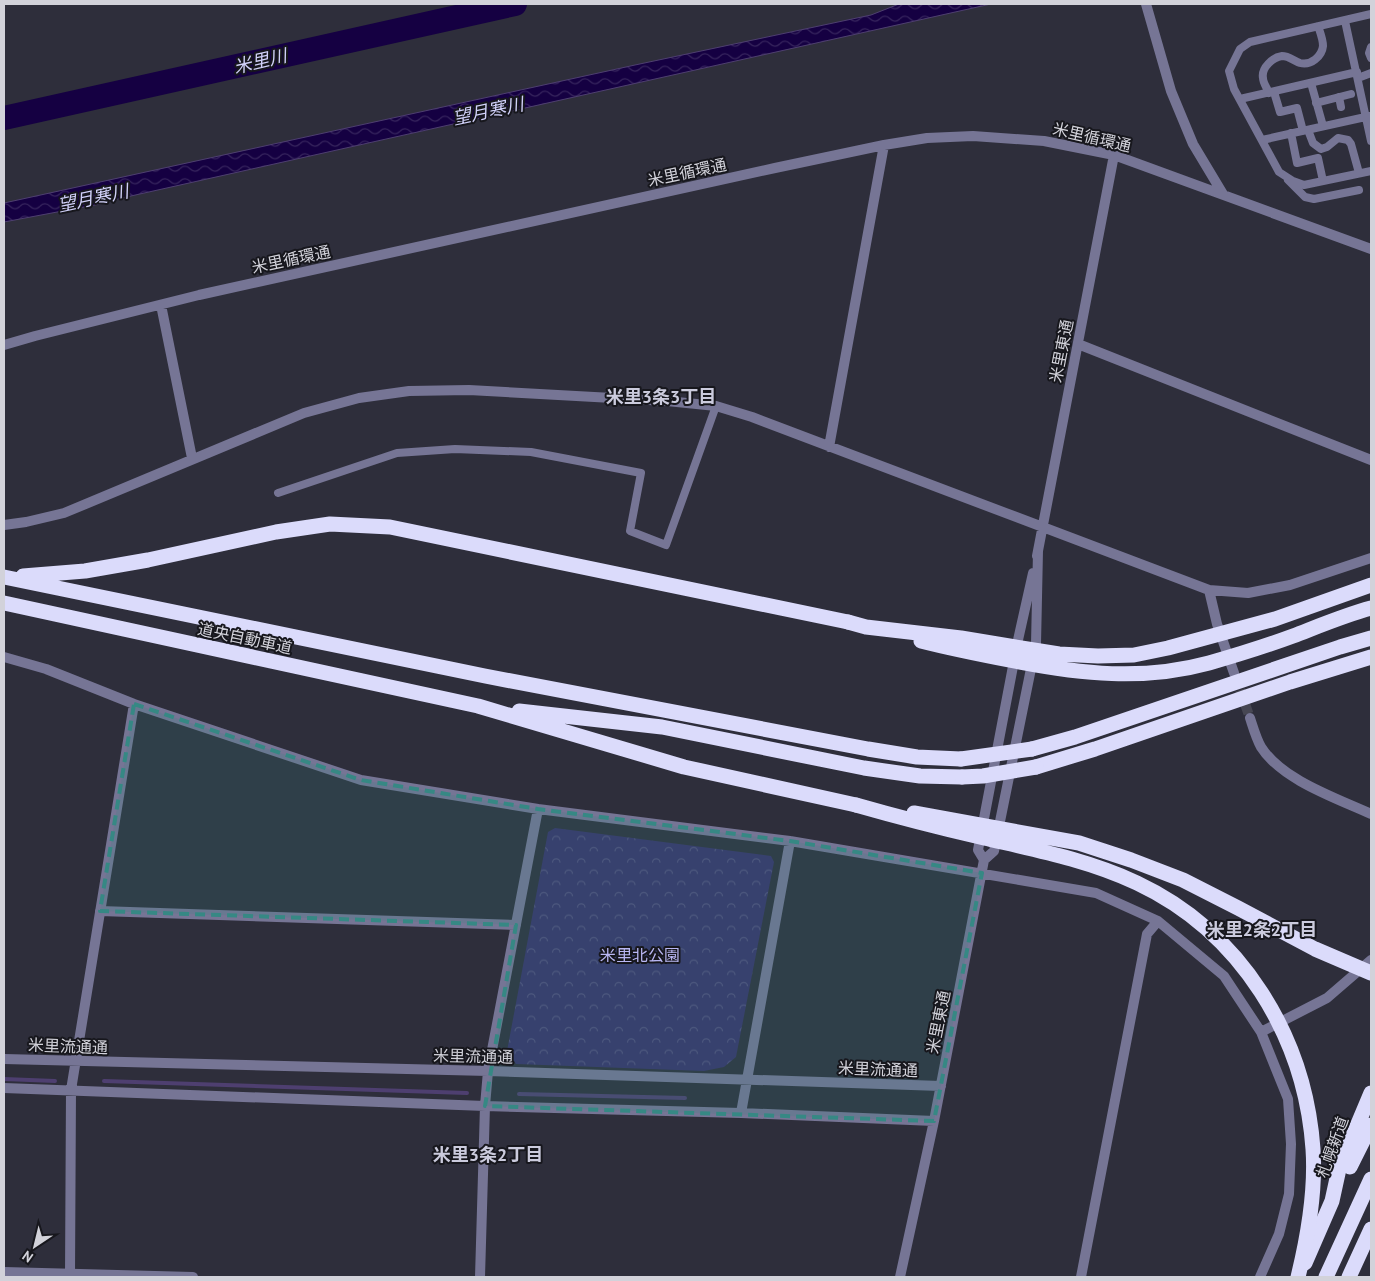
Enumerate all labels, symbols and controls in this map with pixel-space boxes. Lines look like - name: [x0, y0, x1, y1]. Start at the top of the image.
- water label: 米里川: [231, 43, 291, 78]
- water label: 望月寒川: [450, 92, 528, 130]
- street label: 米里循環通: [1051, 118, 1133, 156]
- street label: 米里循環通: [646, 154, 728, 190]
- water label: 望月寒川: [55, 179, 133, 217]
- street label: 米里循環通: [250, 241, 332, 277]
- street label: 米里東通: [1045, 318, 1077, 384]
- district label: 米里3条3丁目: [606, 385, 716, 408]
- street label: 道央自動車道: [196, 618, 294, 658]
- district label: 米里2条2丁目: [1207, 918, 1317, 941]
- park label: 米里北公園: [600, 945, 680, 965]
- street label: 米里東通: [922, 989, 954, 1055]
- street label: 米里流通通: [28, 1035, 108, 1057]
- street label: 米里流通通: [433, 1045, 513, 1067]
- street label: 米里流通通: [838, 1058, 918, 1080]
- street label: 札幌新道: [1312, 1114, 1352, 1180]
- district label: 米里3条2丁目: [433, 1143, 543, 1166]
- north arrow: [10, 1221, 60, 1271]
- text: N: [19, 1247, 36, 1267]

